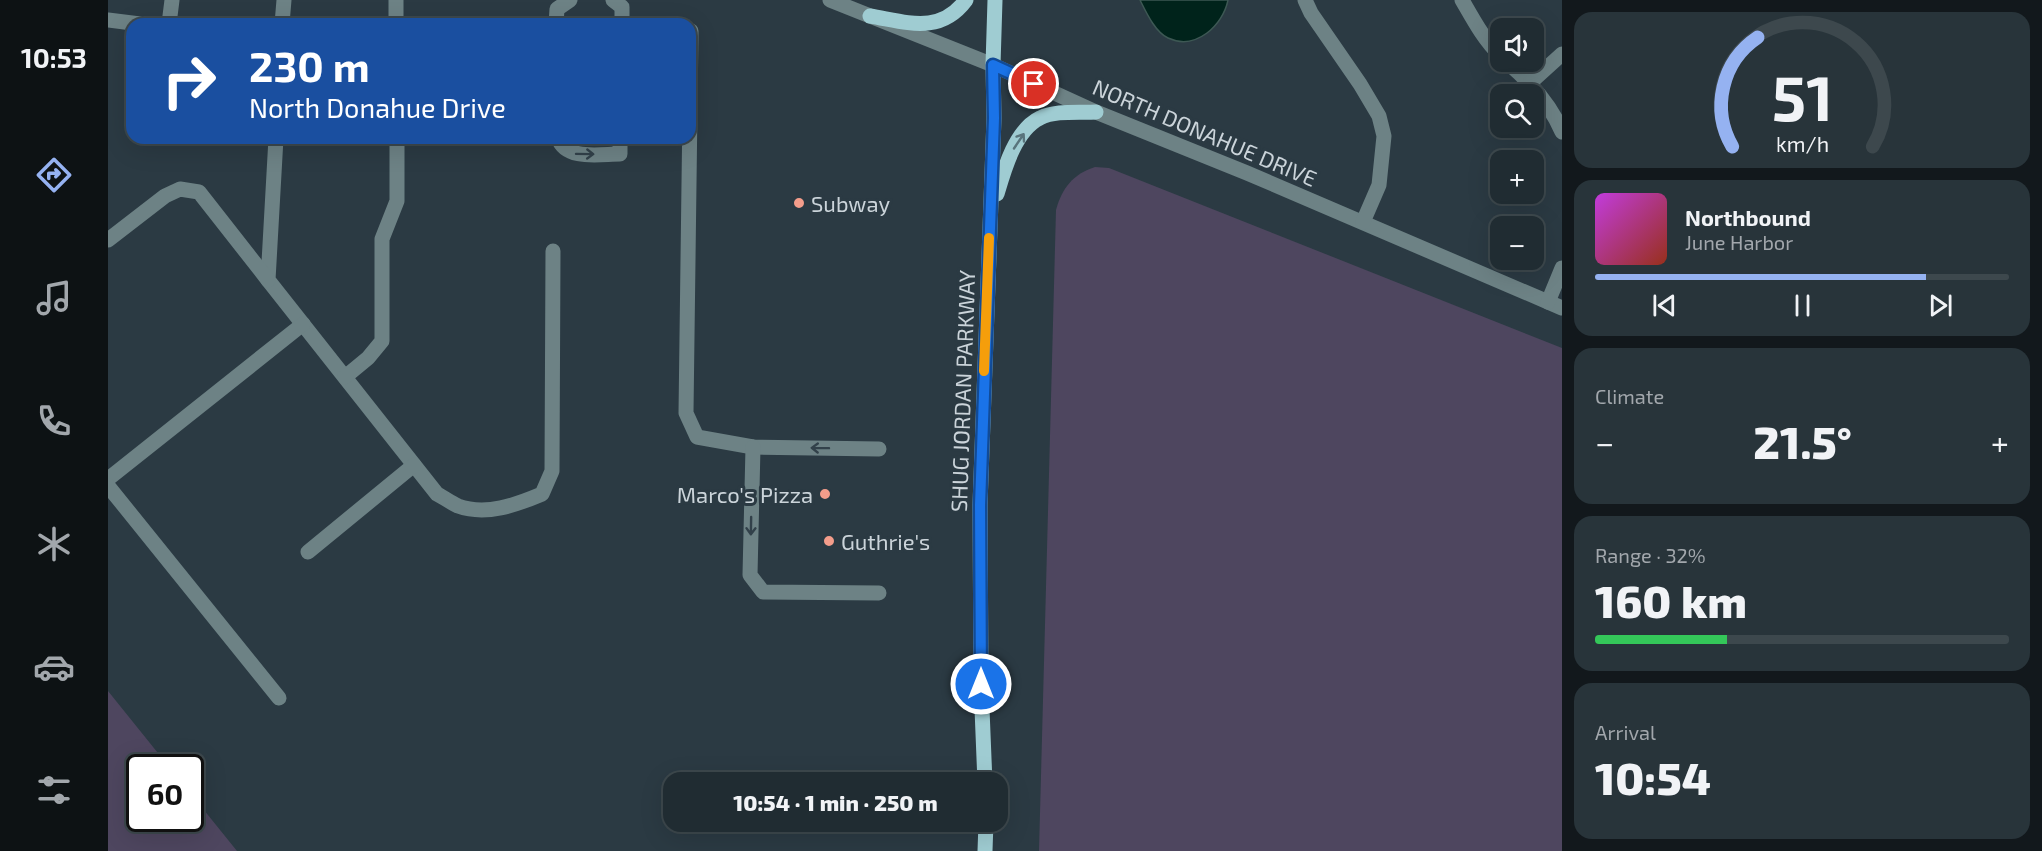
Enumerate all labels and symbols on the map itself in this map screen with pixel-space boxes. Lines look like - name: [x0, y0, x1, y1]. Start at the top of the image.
- pin: [1008, 58, 1059, 109]
- street label: NORTH DONAHUE DRIVE: [1089, 73, 1321, 191]
- one-way arrow: [1012, 132, 1025, 149]
- one-way arrow: [575, 148, 595, 160]
- place label: Subway: [811, 190, 890, 216]
- marker: Subway: [792, 196, 806, 210]
- street label: SHUG JORDAN PARKWAY: [945, 269, 979, 513]
- one-way arrow: [811, 442, 831, 454]
- place label: Marco's Pizza: [677, 481, 813, 507]
- marker: Marco's Pizza: [818, 487, 832, 501]
- one-way arrow: [746, 516, 757, 536]
- place label: Guthrie's: [841, 528, 930, 554]
- marker: Guthrie's: [822, 534, 836, 548]
- position arrow: [949, 652, 1013, 716]
- speed limit sign: 60: [126, 754, 204, 832]

